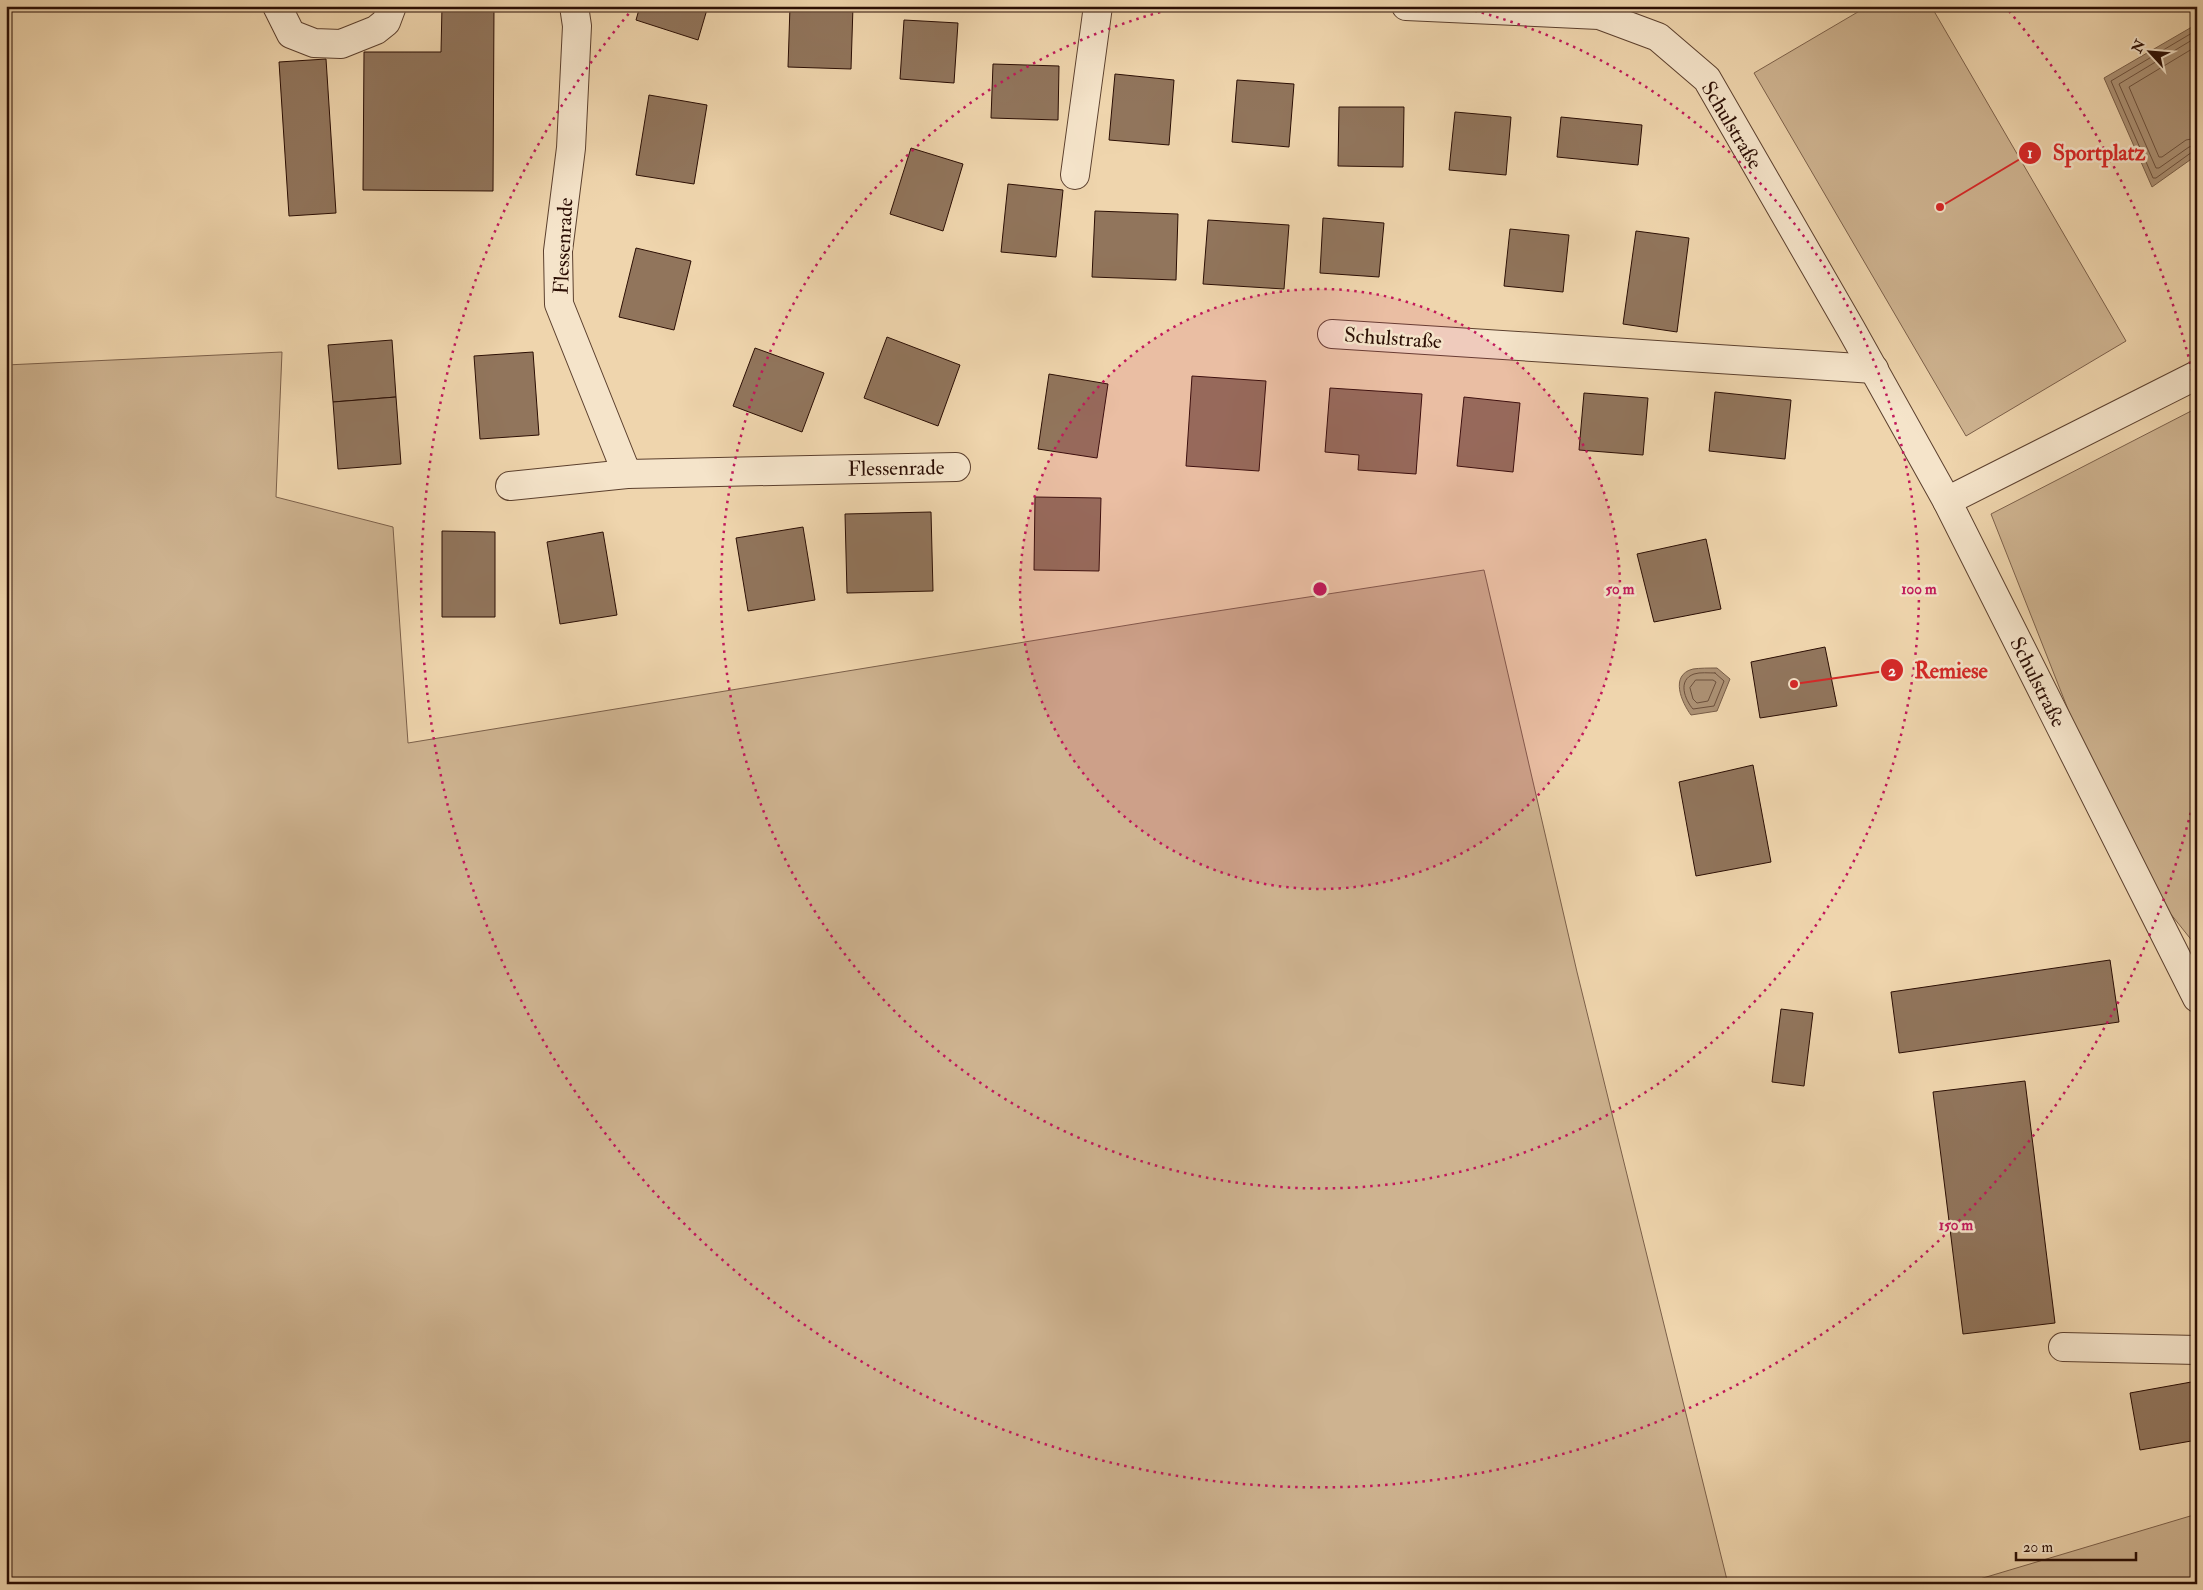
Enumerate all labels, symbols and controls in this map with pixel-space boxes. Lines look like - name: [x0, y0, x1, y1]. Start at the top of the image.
- north arrow: [2126, 28, 2176, 78]
- text: N: [2128, 37, 2149, 57]
- street label: Schulstraße: [1695, 76, 1768, 174]
- callout: Sportplatz: [2017, 134, 2155, 171]
- text: Sportplatz: [2053, 139, 2146, 168]
- text: 1: [2027, 144, 2033, 163]
- street label: Flessenrade: [547, 197, 580, 295]
- street label: Schulstraße: [1343, 322, 1443, 355]
- street label: Flessenrade: [847, 454, 945, 483]
- centre of rings: [1311, 580, 1329, 598]
- text: 50 m: [1606, 580, 1635, 599]
- text: 100 m: [1901, 580, 1937, 599]
- street label: Schulstraße: [2003, 633, 2072, 732]
- callout: Remiese: [1880, 652, 1998, 689]
- text: Remiese: [1914, 657, 1989, 685]
- text: 2: [1888, 662, 1896, 681]
- text: 150 m: [1939, 1216, 1973, 1235]
- scale bar: [2016, 1530, 2136, 1562]
- text: 20 m: [2023, 1538, 2053, 1557]

